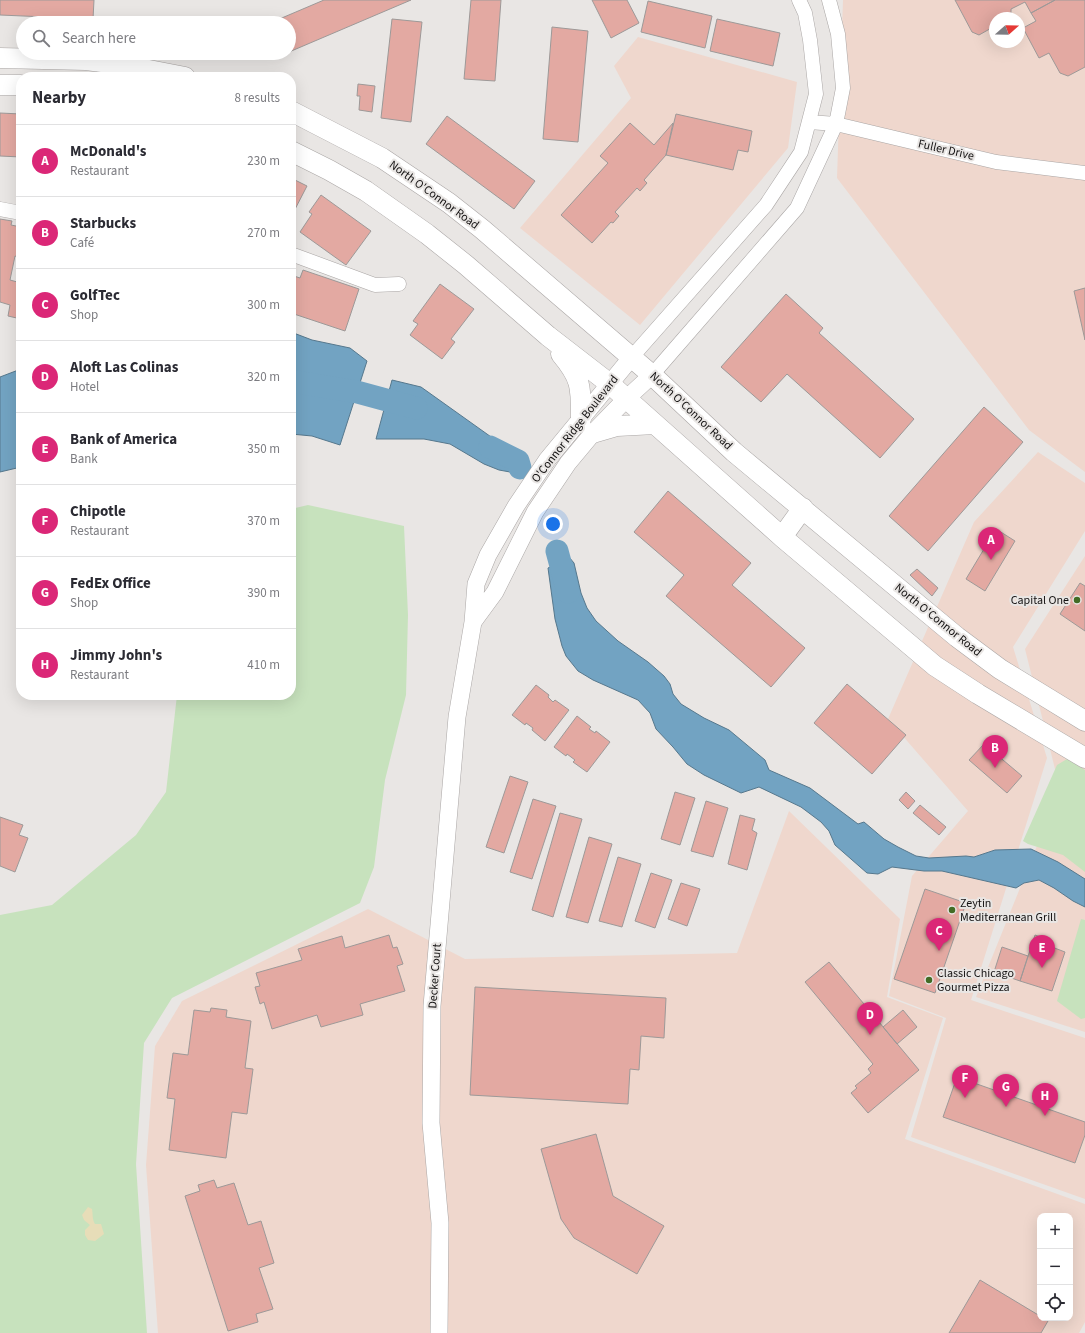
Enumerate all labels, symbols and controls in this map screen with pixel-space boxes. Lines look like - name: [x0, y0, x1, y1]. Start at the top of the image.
- north arrow: [989, 12, 1025, 48]
- search box: [16, 16, 296, 60]
- icon: search: [30, 27, 52, 49]
- text: Search here: [62, 28, 136, 49]
- text: Nearby: [32, 86, 86, 110]
- text: 8 results: [235, 89, 280, 107]
- street label: Fuller Drive: [916, 135, 976, 165]
- text: McDonald's: [70, 141, 147, 162]
- text: A: [41, 152, 49, 170]
- text: 230 m: [247, 152, 280, 170]
- street label: North O'Connor Road: [385, 156, 483, 234]
- text: Restaurant: [70, 162, 129, 180]
- text: Starbucks: [70, 213, 136, 234]
- text: B: [41, 224, 49, 242]
- text: 270 m: [247, 224, 280, 242]
- text: Café: [70, 234, 94, 252]
- text: GolfTec: [70, 285, 120, 306]
- text: C: [41, 296, 49, 314]
- text: 300 m: [247, 296, 280, 314]
- text: Shop: [70, 306, 98, 324]
- text: Aloft Las Colinas: [70, 357, 178, 378]
- text: D: [41, 368, 49, 386]
- text: 320 m: [247, 368, 280, 386]
- street label: North O'Connor Road: [646, 368, 736, 454]
- street label: O'Connor Ridge Boulevard: [528, 372, 622, 486]
- text: Hotel: [70, 378, 99, 396]
- text: Bank of America: [70, 429, 177, 450]
- text: E: [41, 440, 49, 458]
- text: 350 m: [247, 440, 280, 458]
- text: Bank: [70, 450, 98, 468]
- text: Chipotle: [70, 501, 126, 522]
- text: F: [42, 512, 48, 530]
- text: 370 m: [247, 512, 280, 530]
- your location: [543, 514, 563, 534]
- text: Restaurant: [70, 522, 129, 540]
- pin: A: [978, 527, 1004, 560]
- text: FedEx Office: [70, 573, 151, 594]
- street label: North O'Connor Road: [891, 580, 985, 660]
- text: G: [41, 584, 49, 602]
- text: 390 m: [247, 584, 280, 602]
- place label: Capital One: [1011, 592, 1069, 609]
- text: Shop: [70, 594, 98, 612]
- marker: Capital One: [1072, 595, 1082, 605]
- text: Jimmy John's: [70, 645, 162, 666]
- text: H: [41, 656, 49, 674]
- text: 410 m: [247, 656, 280, 674]
- text: Restaurant: [70, 666, 129, 684]
- pin: B: [982, 735, 1008, 768]
- place label: Zeytin Mediterranean Grill: [960, 895, 1056, 926]
- marker: Zeytin Mediterranean Grill: [947, 905, 957, 915]
- pin: C: [926, 918, 952, 951]
- pin: E: [1029, 935, 1055, 968]
- street label: Decker Court: [424, 943, 446, 1009]
- place label: Classic Chicago Gourmet Pizza: [937, 965, 1014, 996]
- marker: Classic Chicago Gourmet Pizza: [924, 975, 934, 985]
- pin: D: [857, 1002, 883, 1035]
- pin: F: [952, 1065, 978, 1098]
- pin: G: [993, 1074, 1019, 1107]
- pin: H: [1032, 1083, 1058, 1116]
- map controls: [1037, 1213, 1073, 1321]
- button: +: [1037, 1213, 1073, 1249]
- button: −: [1037, 1249, 1073, 1285]
- button: locate: [1037, 1285, 1073, 1321]

